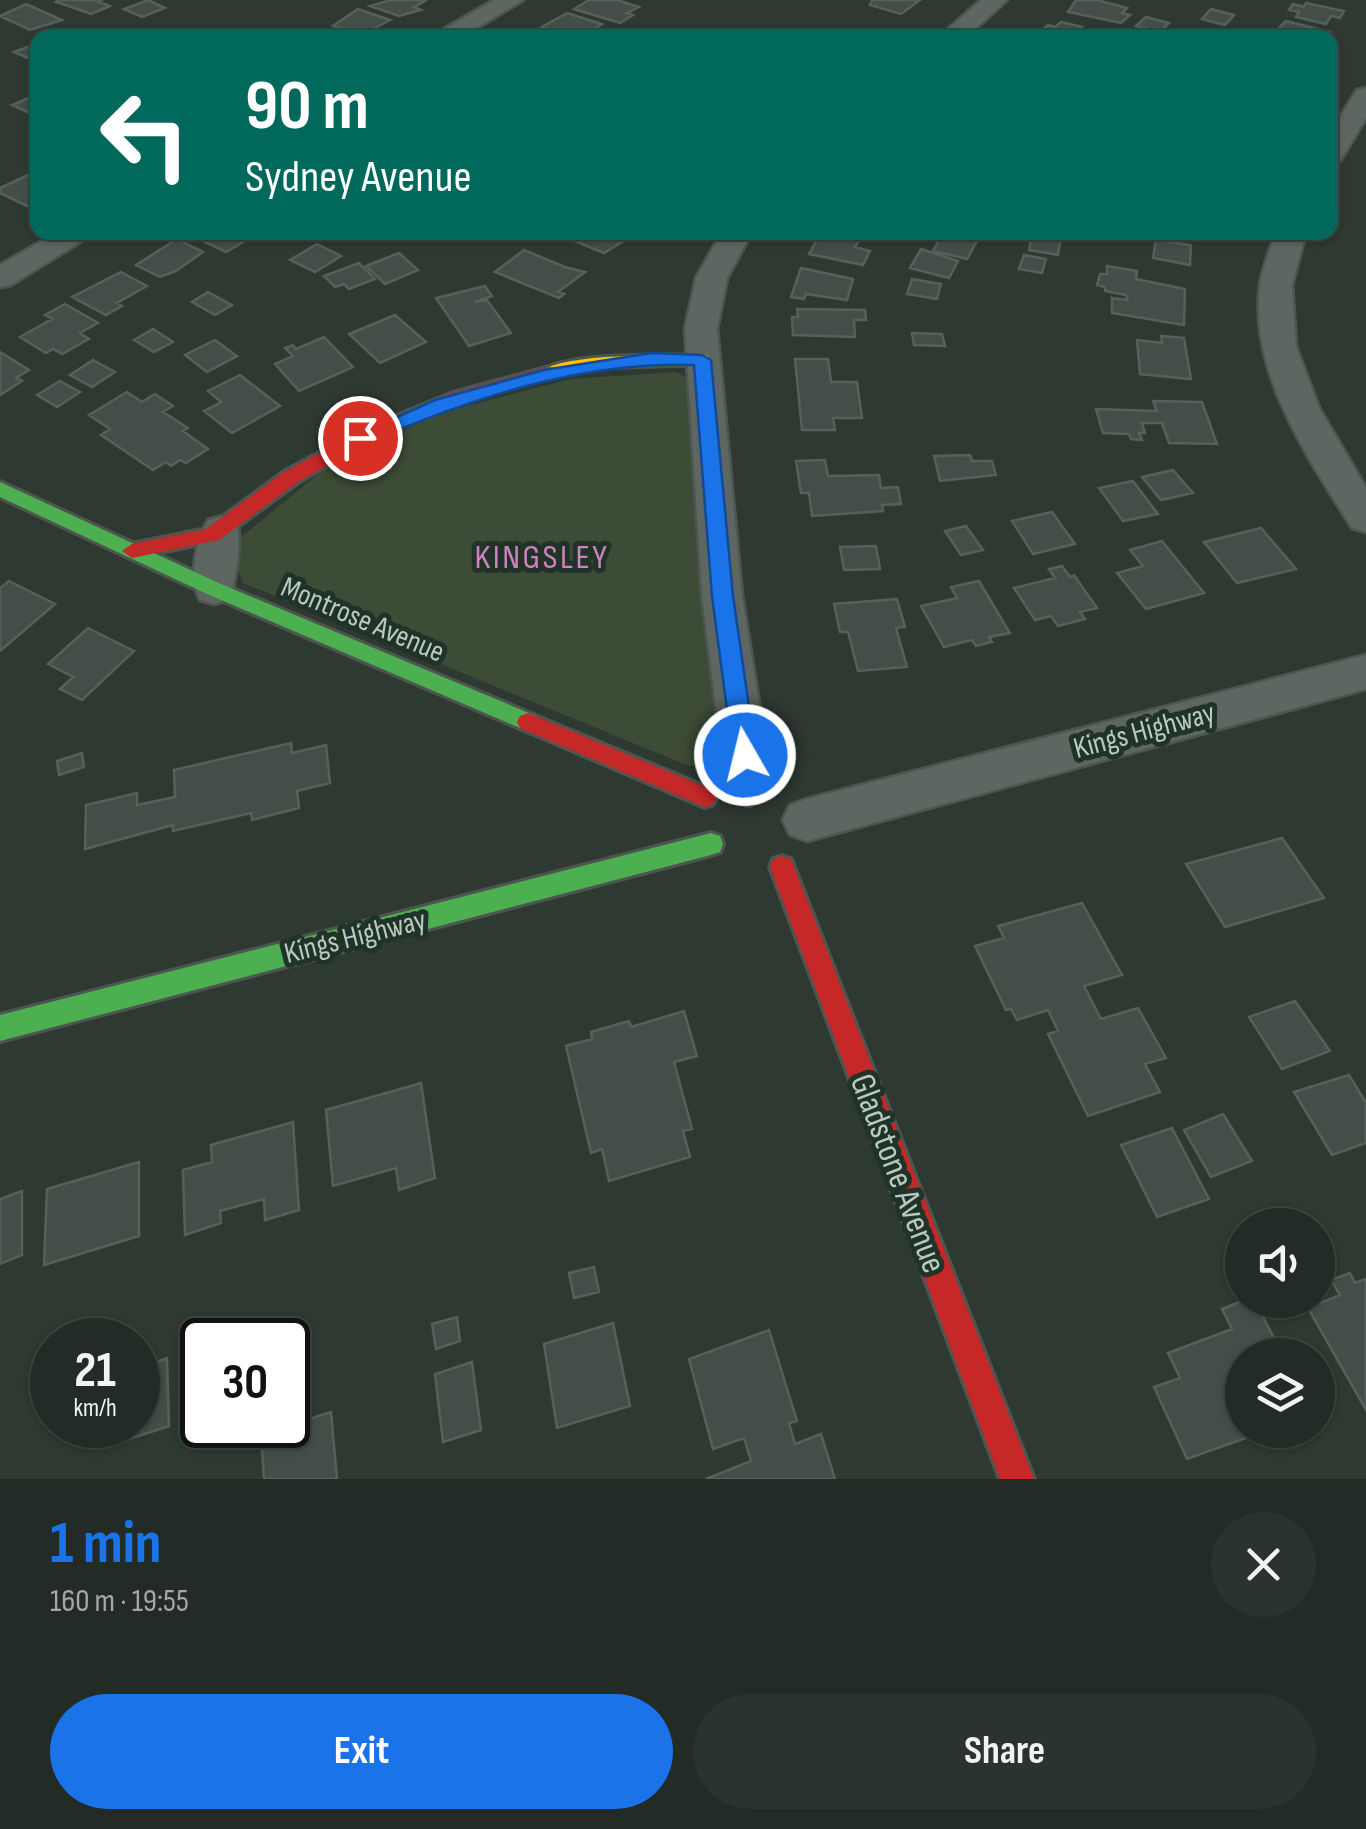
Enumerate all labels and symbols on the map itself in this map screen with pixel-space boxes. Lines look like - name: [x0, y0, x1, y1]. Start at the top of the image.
- pin: [318, 396, 403, 481]
- district label: KINGSLEY: [475, 536, 609, 579]
- street label: Montrose Avenue: [275, 569, 450, 670]
- street label: Kings Highway: [1070, 695, 1219, 767]
- position arrow: [693, 703, 797, 807]
- street label: Kings Highway: [281, 902, 430, 972]
- street label: Gladstone Avenue: [840, 1068, 955, 1279]
- speed limit sign: 30: [180, 1318, 310, 1448]

